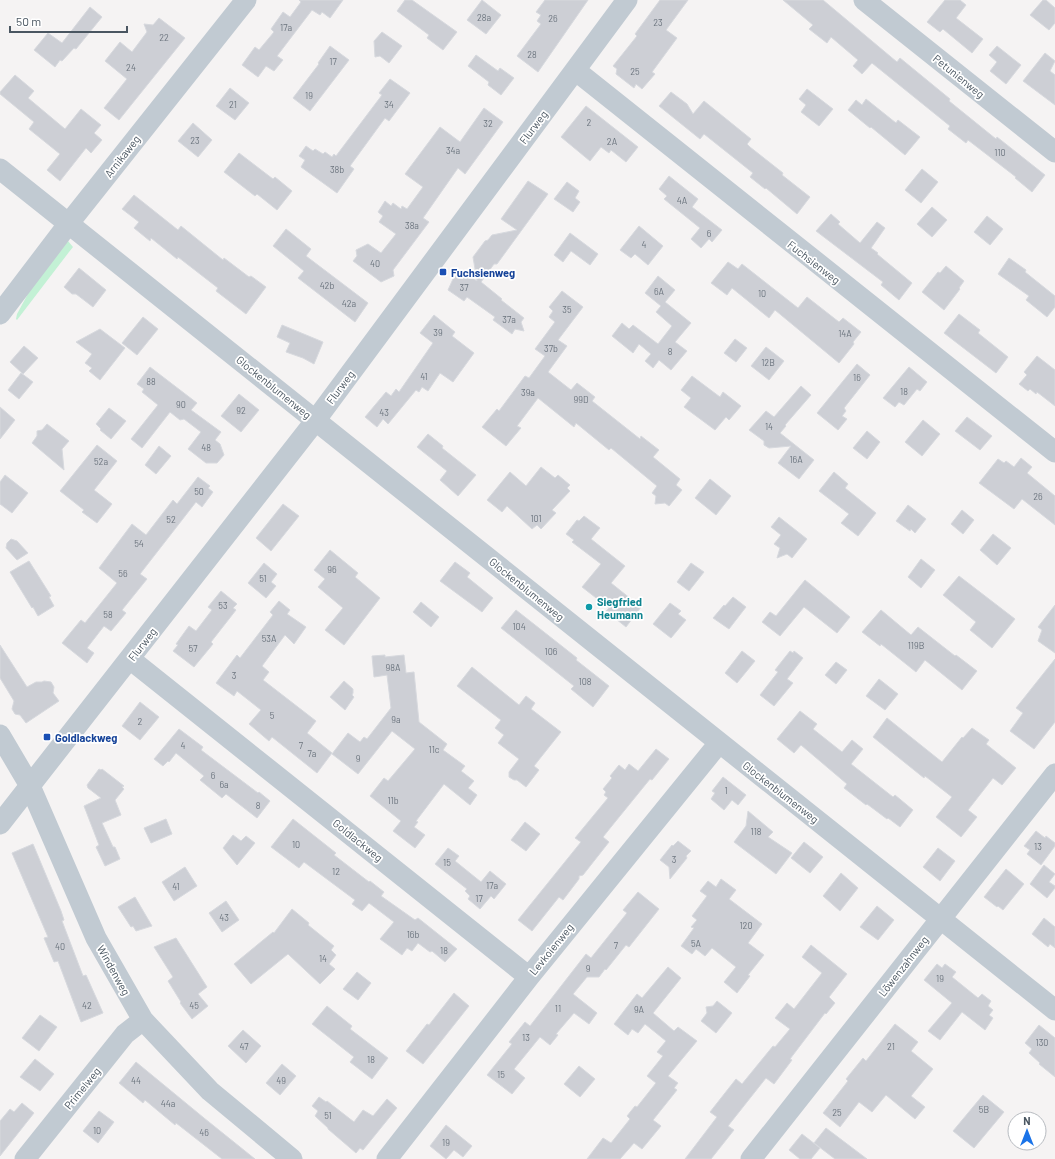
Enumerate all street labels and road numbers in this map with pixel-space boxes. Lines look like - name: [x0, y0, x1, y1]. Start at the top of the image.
- street label: Petunienweg: [931, 51, 987, 101]
- street label: Flurweg: [516, 108, 550, 146]
- street label: Arnikaweg: [102, 132, 143, 180]
- street label: Fuchsienweg: [785, 238, 843, 287]
- street label: Glockenblumenweg: [234, 353, 314, 421]
- street label: Flurweg: [323, 368, 357, 406]
- street label: Glockenblumenweg: [487, 555, 567, 623]
- street label: Flurweg: [125, 625, 159, 663]
- street label: Glockenblumenweg: [740, 758, 822, 826]
- street label: Goldlackweg: [331, 816, 386, 864]
- street label: Levkoienweg: [526, 921, 576, 977]
- street label: Löwenzahnweg: [875, 933, 931, 999]
- street label: Windenweg: [95, 943, 133, 998]
- street label: Primelweg: [61, 1064, 103, 1112]

